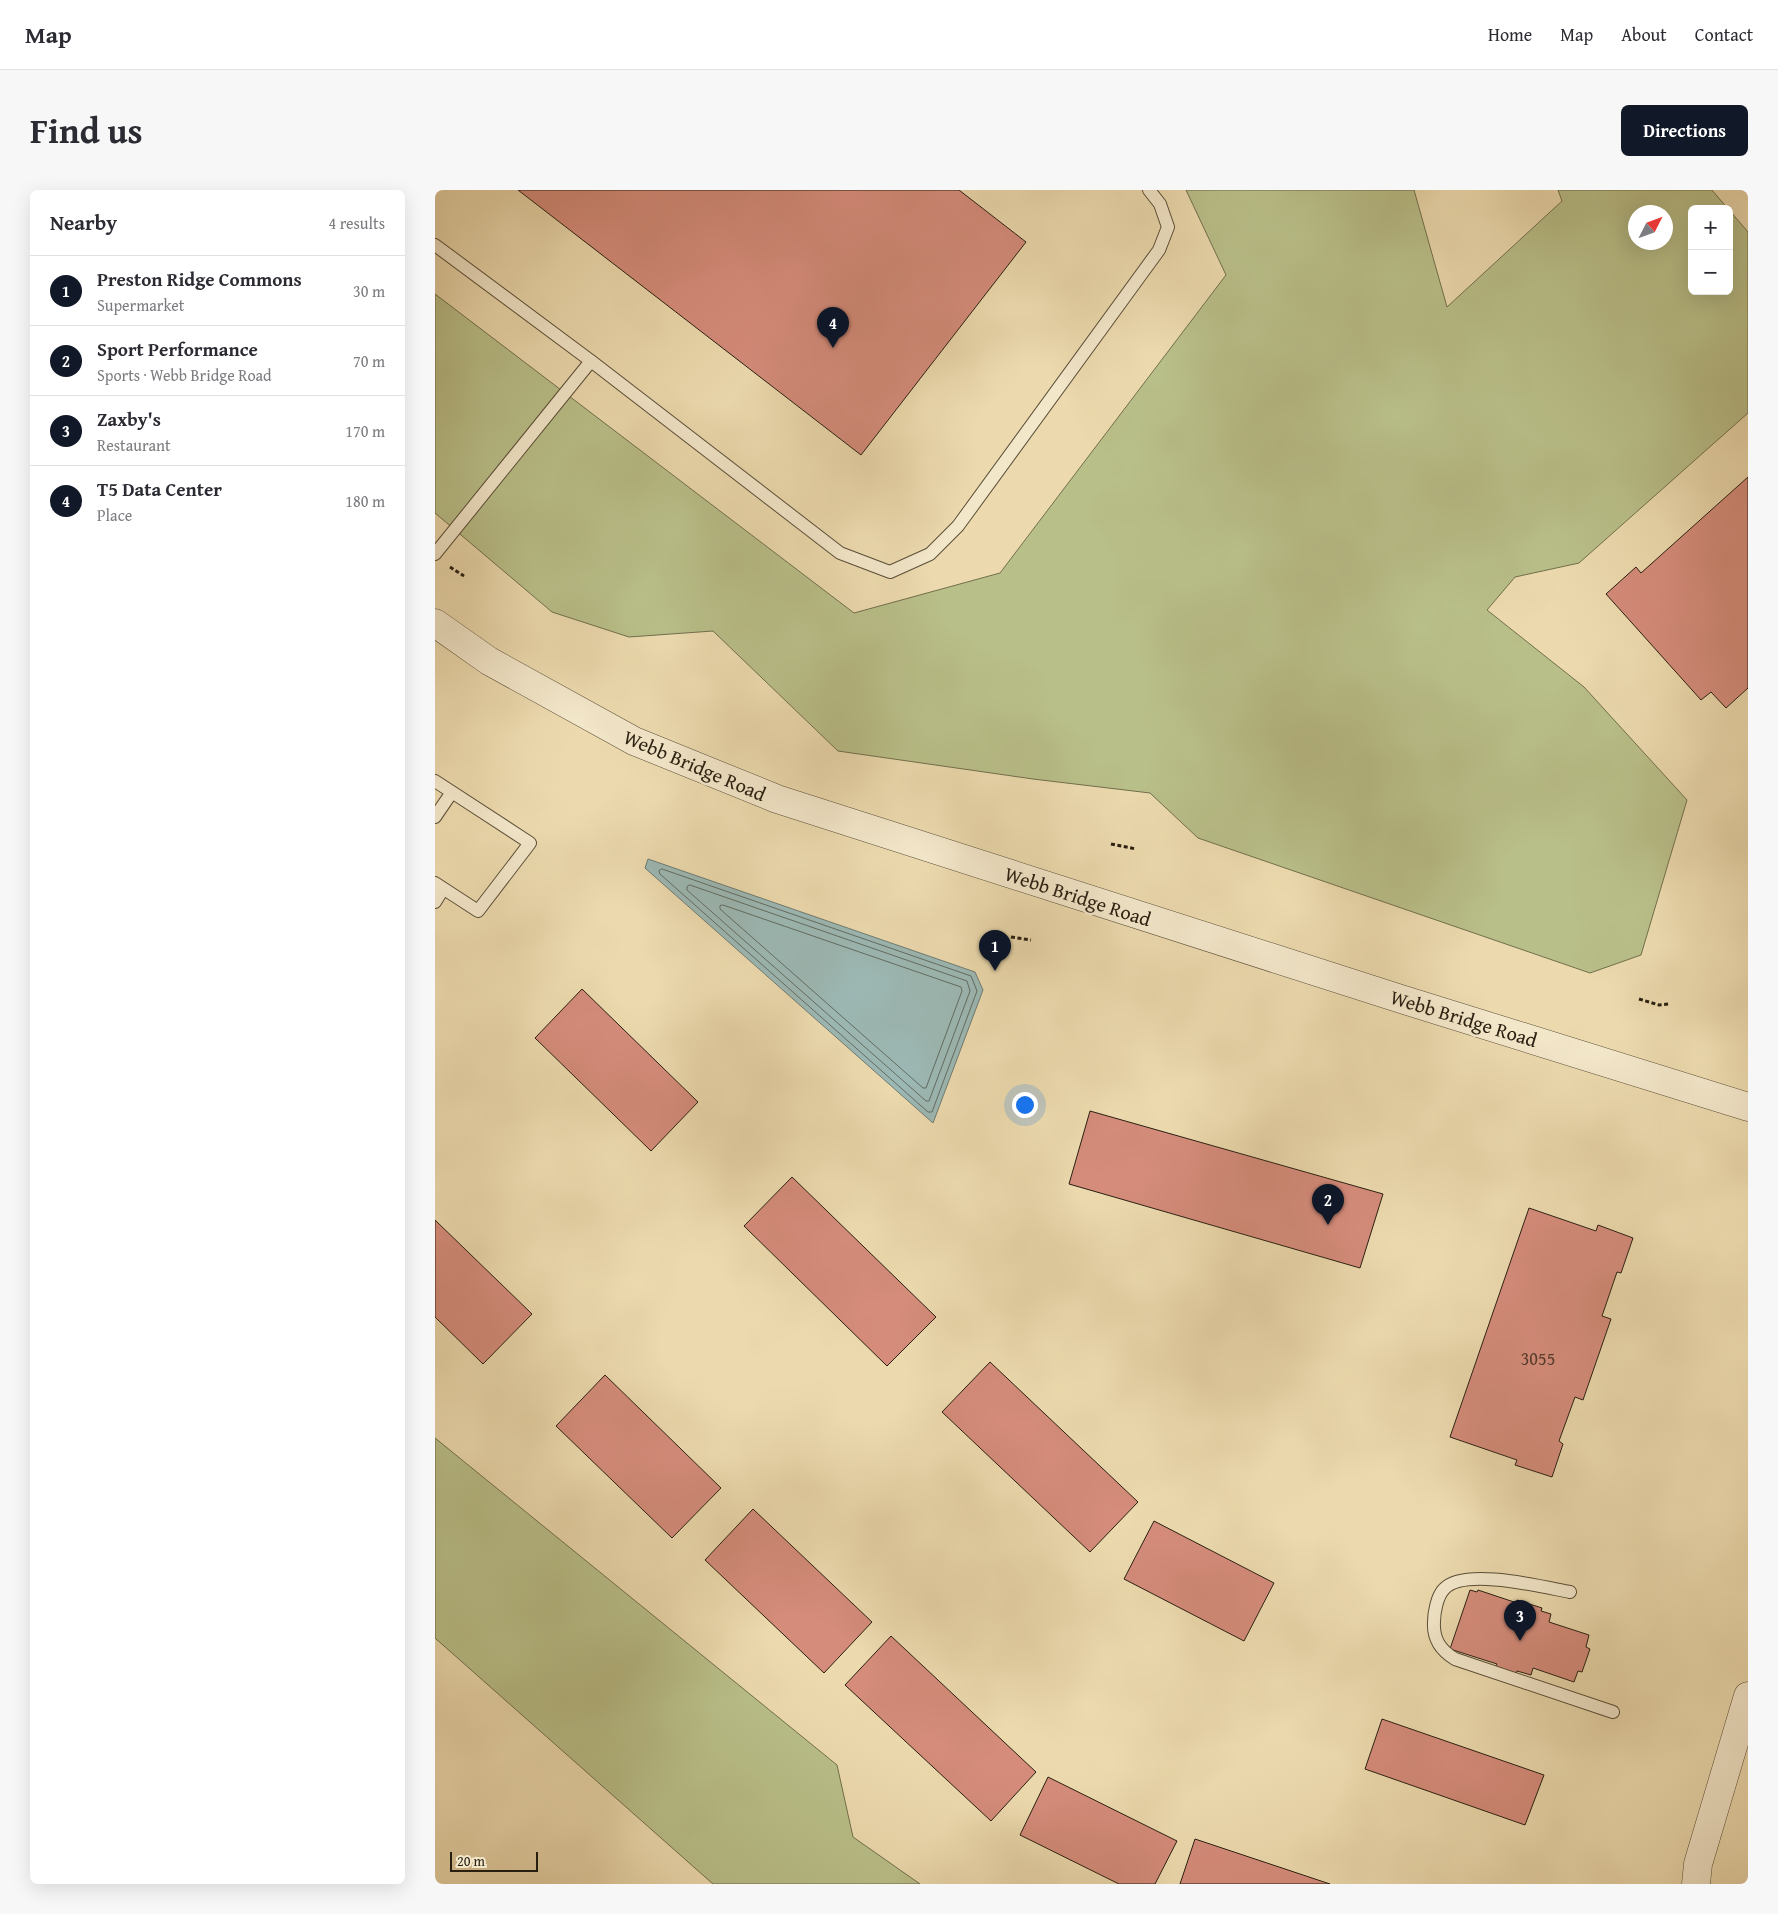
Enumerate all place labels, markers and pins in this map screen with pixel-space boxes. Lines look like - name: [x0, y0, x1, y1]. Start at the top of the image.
- pin: 4: [817, 307, 849, 348]
- pin: 1: [979, 930, 1011, 971]
- pin: 2: [1312, 1184, 1344, 1225]
- pin: 3: [1504, 1600, 1536, 1641]

